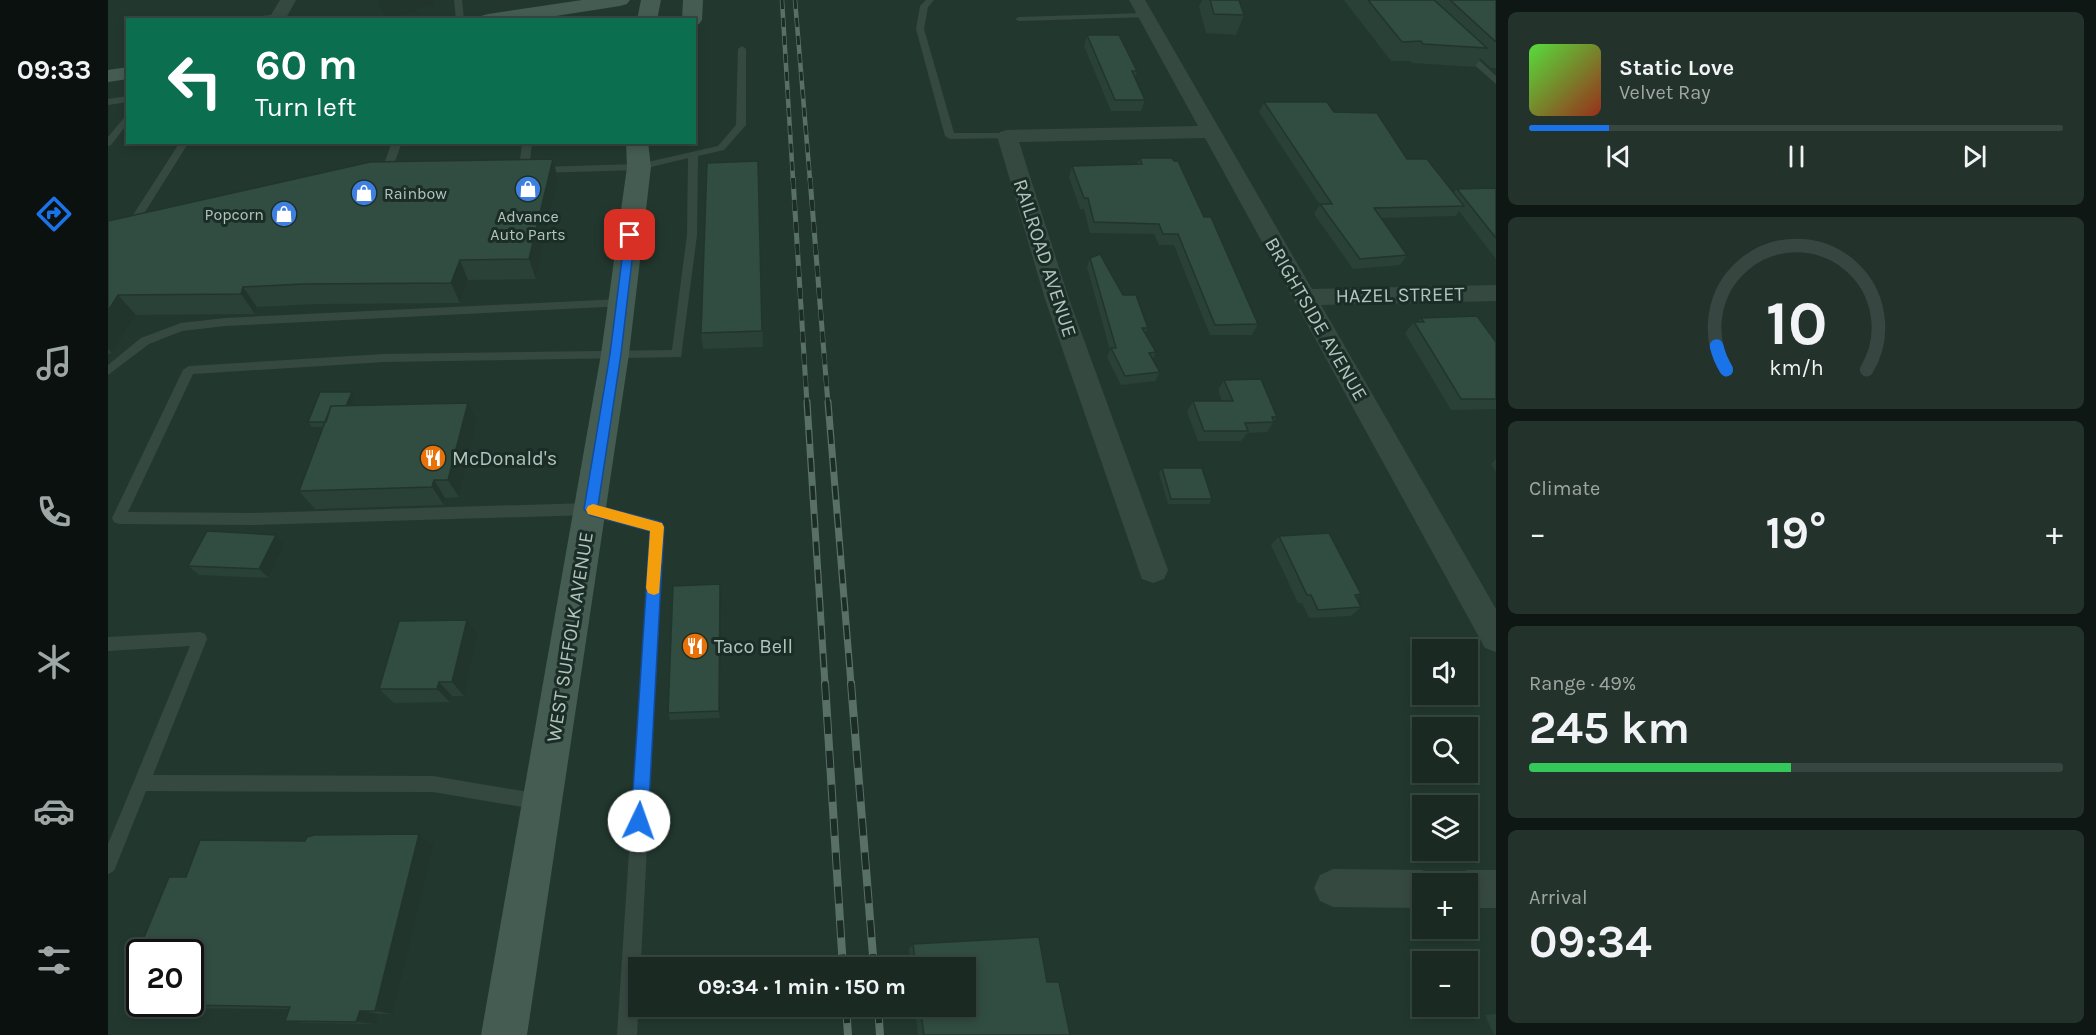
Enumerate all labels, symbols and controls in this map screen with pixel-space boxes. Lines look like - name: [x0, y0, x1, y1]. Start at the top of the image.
- text: 60 m: [255, 40, 358, 90]
- icon: left: [156, 42, 234, 120]
- text: 09:33: [17, 54, 91, 86]
- text: Static Love: [1619, 55, 1734, 81]
- text: Velvet Ray: [1619, 81, 1711, 104]
- text: Turn left: [255, 91, 356, 123]
- icon: previous: [1602, 140, 1635, 173]
- icon: pause: [1780, 140, 1813, 173]
- icon: next: [1958, 140, 1991, 173]
- shop icon: Advance Auto Parts: [513, 174, 543, 204]
- street label: RAILROAD AVENUE: [1009, 176, 1081, 340]
- shop icon: Rainbow: [349, 178, 379, 208]
- place label: Rainbow: [384, 184, 447, 203]
- icon: directions: [33, 193, 75, 235]
- shop icon: Popcorn: [269, 199, 299, 229]
- place label: Popcorn: [205, 205, 264, 224]
- place label: Advance Auto Parts: [490, 207, 566, 244]
- pin: [604, 209, 655, 260]
- icon: arrive: [613, 218, 646, 251]
- street label: BRIGHTSIDE AVENUE: [1260, 233, 1372, 405]
- street label: HAZEL STREET: [1335, 282, 1465, 308]
- text: 10: [1765, 287, 1827, 360]
- icon: music: [33, 342, 75, 384]
- text: km/h: [1769, 355, 1823, 380]
- restaurant icon: McDonald's: [418, 443, 448, 473]
- place label: McDonald's: [452, 447, 557, 470]
- text: Climate: [1529, 477, 1600, 500]
- icon: phone: [33, 491, 75, 533]
- text: 19°: [1766, 507, 1826, 559]
- text: −: [1529, 514, 1546, 552]
- text: +: [2046, 514, 2063, 552]
- street label: WEST SUFFOLK AVENUE: [542, 530, 598, 744]
- restaurant icon: Taco Bell: [680, 631, 710, 661]
- place label: Taco Bell: [714, 635, 793, 658]
- map controls: [1412, 639, 1478, 1017]
- button: sound: [1412, 639, 1478, 705]
- icon: climate: [33, 641, 75, 683]
- text: Range · 49%: [1529, 672, 1636, 695]
- text: 245 km: [1529, 702, 1690, 754]
- button: search: [1412, 717, 1478, 783]
- position arrow: [607, 789, 671, 853]
- icon: car: [33, 790, 75, 832]
- button: layers: [1412, 795, 1478, 861]
- button: +: [1412, 873, 1478, 939]
- text: Arrival: [1529, 886, 1588, 909]
- text: 09:34: [1529, 916, 1652, 968]
- icon: filters: [33, 939, 75, 981]
- speed limit sign: 20: [126, 939, 204, 1017]
- button: −: [1412, 951, 1478, 1017]
- text: 09:34 · 1 min · 150 m: [698, 974, 906, 1000]

